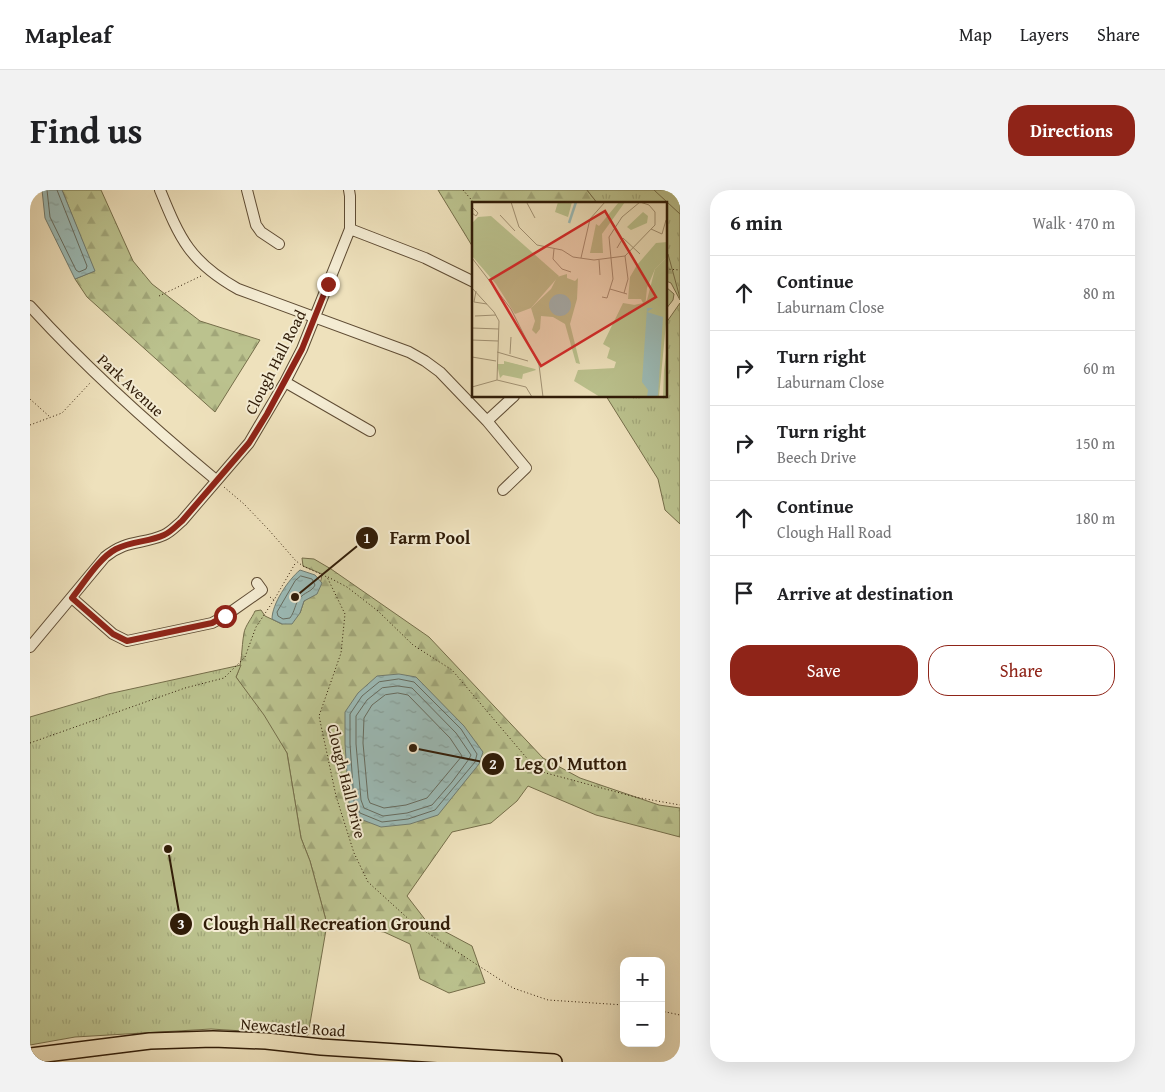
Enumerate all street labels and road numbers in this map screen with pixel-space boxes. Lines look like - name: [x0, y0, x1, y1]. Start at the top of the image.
- street label: Clough Hall Road: [238, 305, 312, 419]
- street label: Park Avenue: [92, 348, 170, 422]
- street label: Clough Hall Drive: [321, 721, 373, 841]
- street label: Newcastle Road: [240, 1011, 347, 1043]

